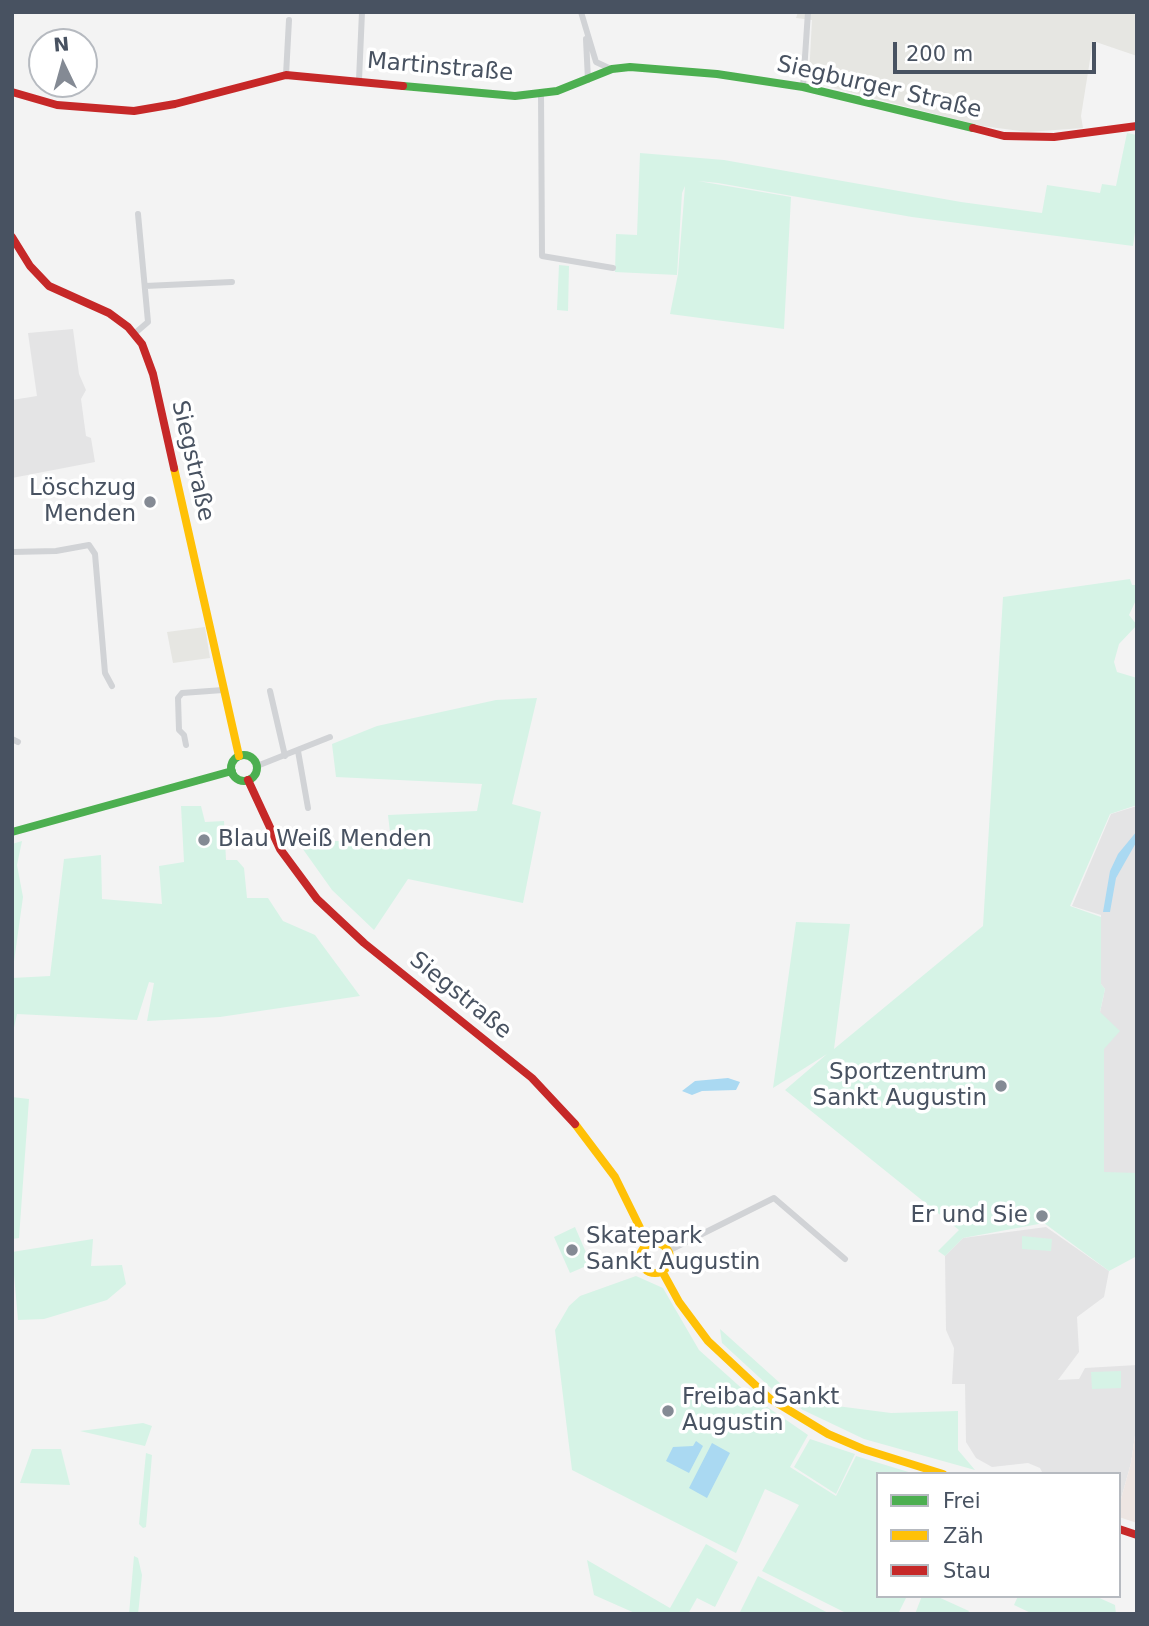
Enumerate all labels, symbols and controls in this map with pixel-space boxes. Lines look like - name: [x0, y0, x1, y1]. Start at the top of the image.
- north arrow: [28, 28, 98, 98]
- scale bar: [897, 28, 1100, 72]
- text: N: [52, 32, 70, 56]
- text: 200 m: [906, 42, 973, 66]
- street label: Martinstraße: [366, 48, 514, 88]
- street label: Siegburger Straße: [774, 51, 984, 125]
- street label: Siegstraße: [165, 398, 219, 524]
- place label: Löschzug Menden: [29, 475, 136, 529]
- marker: Löschzug Menden: [142, 494, 158, 510]
- place label: Blau Weiß Menden: [218, 826, 432, 854]
- marker: Blau Weiß Menden: [196, 832, 212, 848]
- street label: Siegstraße: [404, 947, 516, 1045]
- place label: Sportzentrum Sankt Augustin: [813, 1059, 987, 1113]
- marker: Sportzentrum Sankt Augustin: [993, 1078, 1009, 1094]
- place label: Er und Sie: [910, 1202, 1028, 1230]
- marker: Er und Sie: [1034, 1208, 1050, 1224]
- place label: Skatepark Sankt Augustin: [586, 1223, 760, 1277]
- marker: Skatepark Sankt Augustin: [564, 1242, 580, 1258]
- place label: Freibad Sankt Augustin: [682, 1384, 839, 1438]
- marker: Freibad Sankt Augustin: [660, 1403, 676, 1419]
- legend: [876, 1472, 1121, 1598]
- text: Frei: [943, 1489, 980, 1513]
- text: Zäh: [943, 1524, 984, 1548]
- text: Stau: [943, 1559, 991, 1583]

